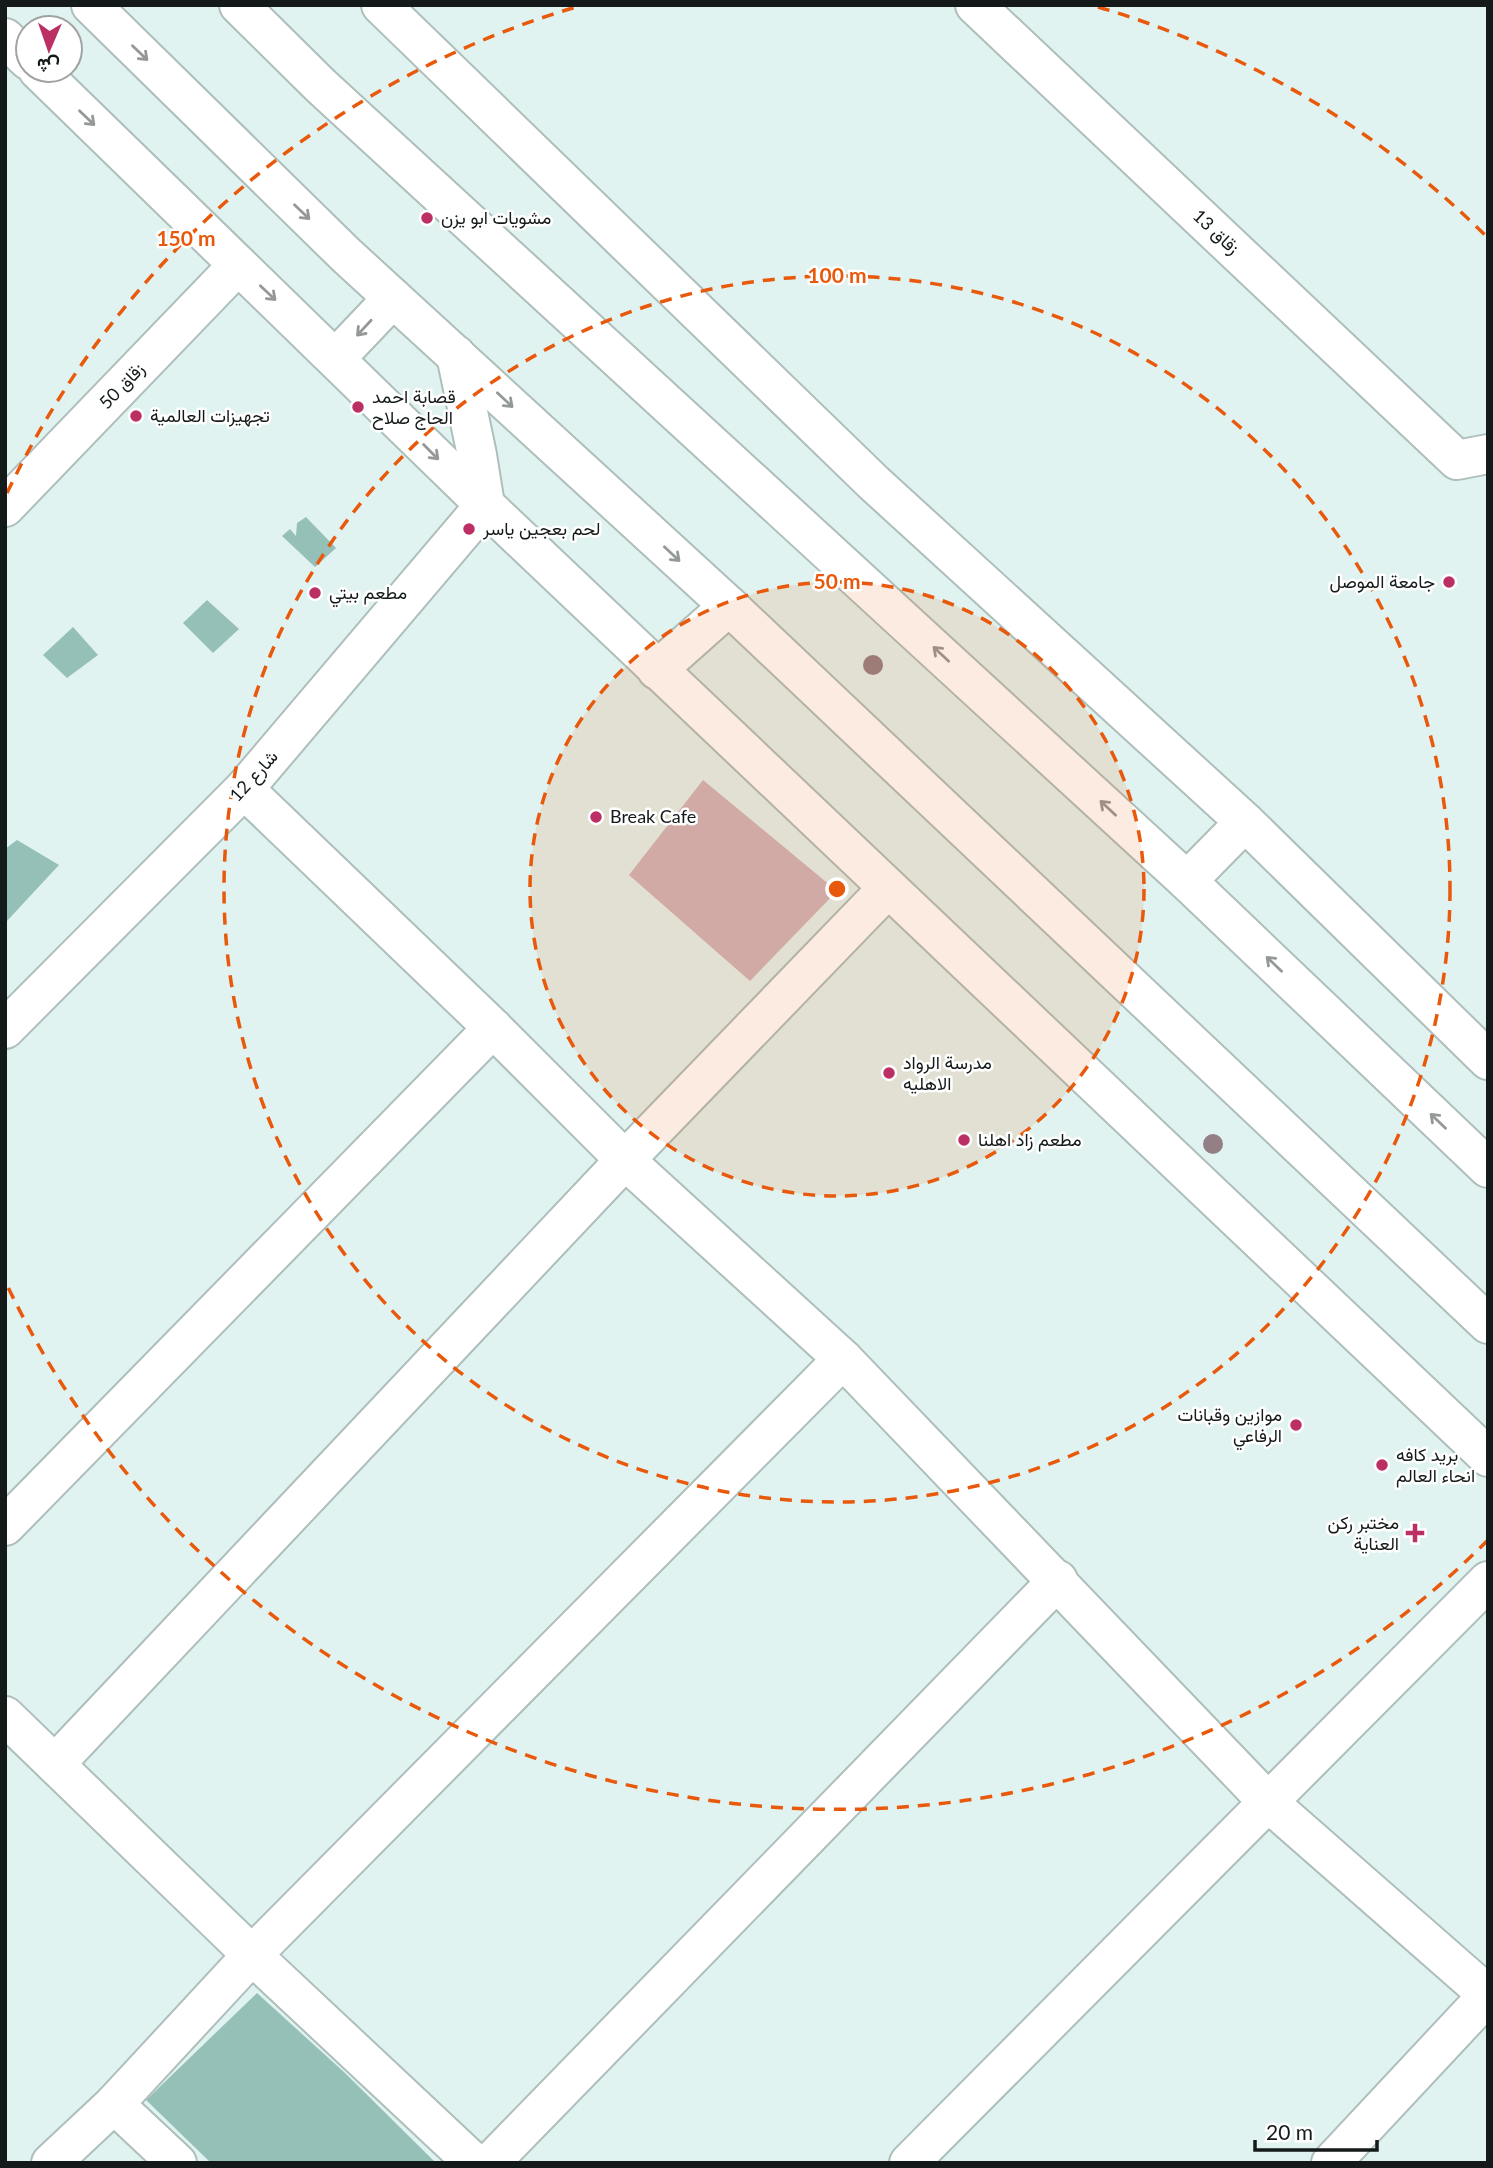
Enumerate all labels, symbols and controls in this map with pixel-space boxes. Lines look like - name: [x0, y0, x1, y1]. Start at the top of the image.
- north arrow: [14, 14, 84, 84]
- one-way arrow: [131, 45, 148, 62]
- text: ش: [36, 54, 60, 78]
- one-way arrow: [78, 109, 95, 126]
- one-way arrow: [293, 204, 310, 221]
- street label: زقاق 13: [1188, 204, 1245, 259]
- place label: مشويات ابو يزن: [441, 206, 551, 229]
- marker: مشويات ابو يزن: [419, 210, 435, 226]
- text: 150 m: [156, 225, 216, 250]
- text: 100 m: [807, 262, 867, 287]
- one-way arrow: [259, 285, 276, 302]
- one-way arrow: [356, 319, 373, 336]
- street label: زقاق 50: [94, 358, 149, 414]
- place label: قصابة احمد الحاج صلاح: [372, 385, 456, 430]
- one-way arrow: [496, 392, 513, 409]
- marker: قصابة احمد الحاج صلاح: [350, 399, 366, 415]
- place label: تجهيزات العالمية: [150, 404, 270, 427]
- marker: تجهيزات العالمية: [128, 408, 144, 424]
- one-way arrow: [422, 443, 439, 460]
- place label: لحم بعجين ياسر: [482, 517, 601, 541]
- marker: لحم بعجين ياسر: [461, 521, 477, 537]
- one-way arrow: [663, 546, 680, 563]
- text: 50 m: [813, 568, 861, 593]
- place label: جامعة الموصل: [1330, 570, 1435, 593]
- marker: جامعة الموصل: [1441, 574, 1457, 590]
- place label: مطعم بيتي: [329, 581, 407, 608]
- marker: مطعم بيتي: [307, 585, 323, 601]
- one-way arrow: [932, 646, 950, 662]
- street label: شارع 12: [224, 745, 284, 807]
- one-way arrow: [1100, 800, 1117, 817]
- place label: Break Cafe: [610, 805, 696, 827]
- marker: Break Cafe: [588, 809, 604, 825]
- centre of rings: [825, 877, 849, 901]
- one-way arrow: [1266, 956, 1283, 973]
- place label: مدرسة الرواد الاهليه: [903, 1051, 992, 1094]
- marker: مدرسة الرواد الاهليه: [881, 1065, 897, 1081]
- one-way arrow: [1430, 1113, 1447, 1130]
- place label: مطعم زاد اهلنا: [978, 1128, 1082, 1152]
- marker: مطعم زاد اهلنا: [956, 1132, 972, 1148]
- place label: موازين وقبانات الرفاعي: [1177, 1403, 1282, 1451]
- marker: موازين وقبانات الرفاعي: [1288, 1417, 1304, 1433]
- place label: بريد كافه انحاء العالم: [1396, 1443, 1475, 1488]
- marker: بريد كافه انحاء العالم: [1374, 1457, 1390, 1473]
- place label: مختبر ركن العناية: [1327, 1511, 1399, 1554]
- marker: مختبر ركن العناية: [1405, 1523, 1425, 1543]
- scale bar: [1255, 2108, 1378, 2152]
- text: 20 m: [1266, 2119, 1313, 2144]

